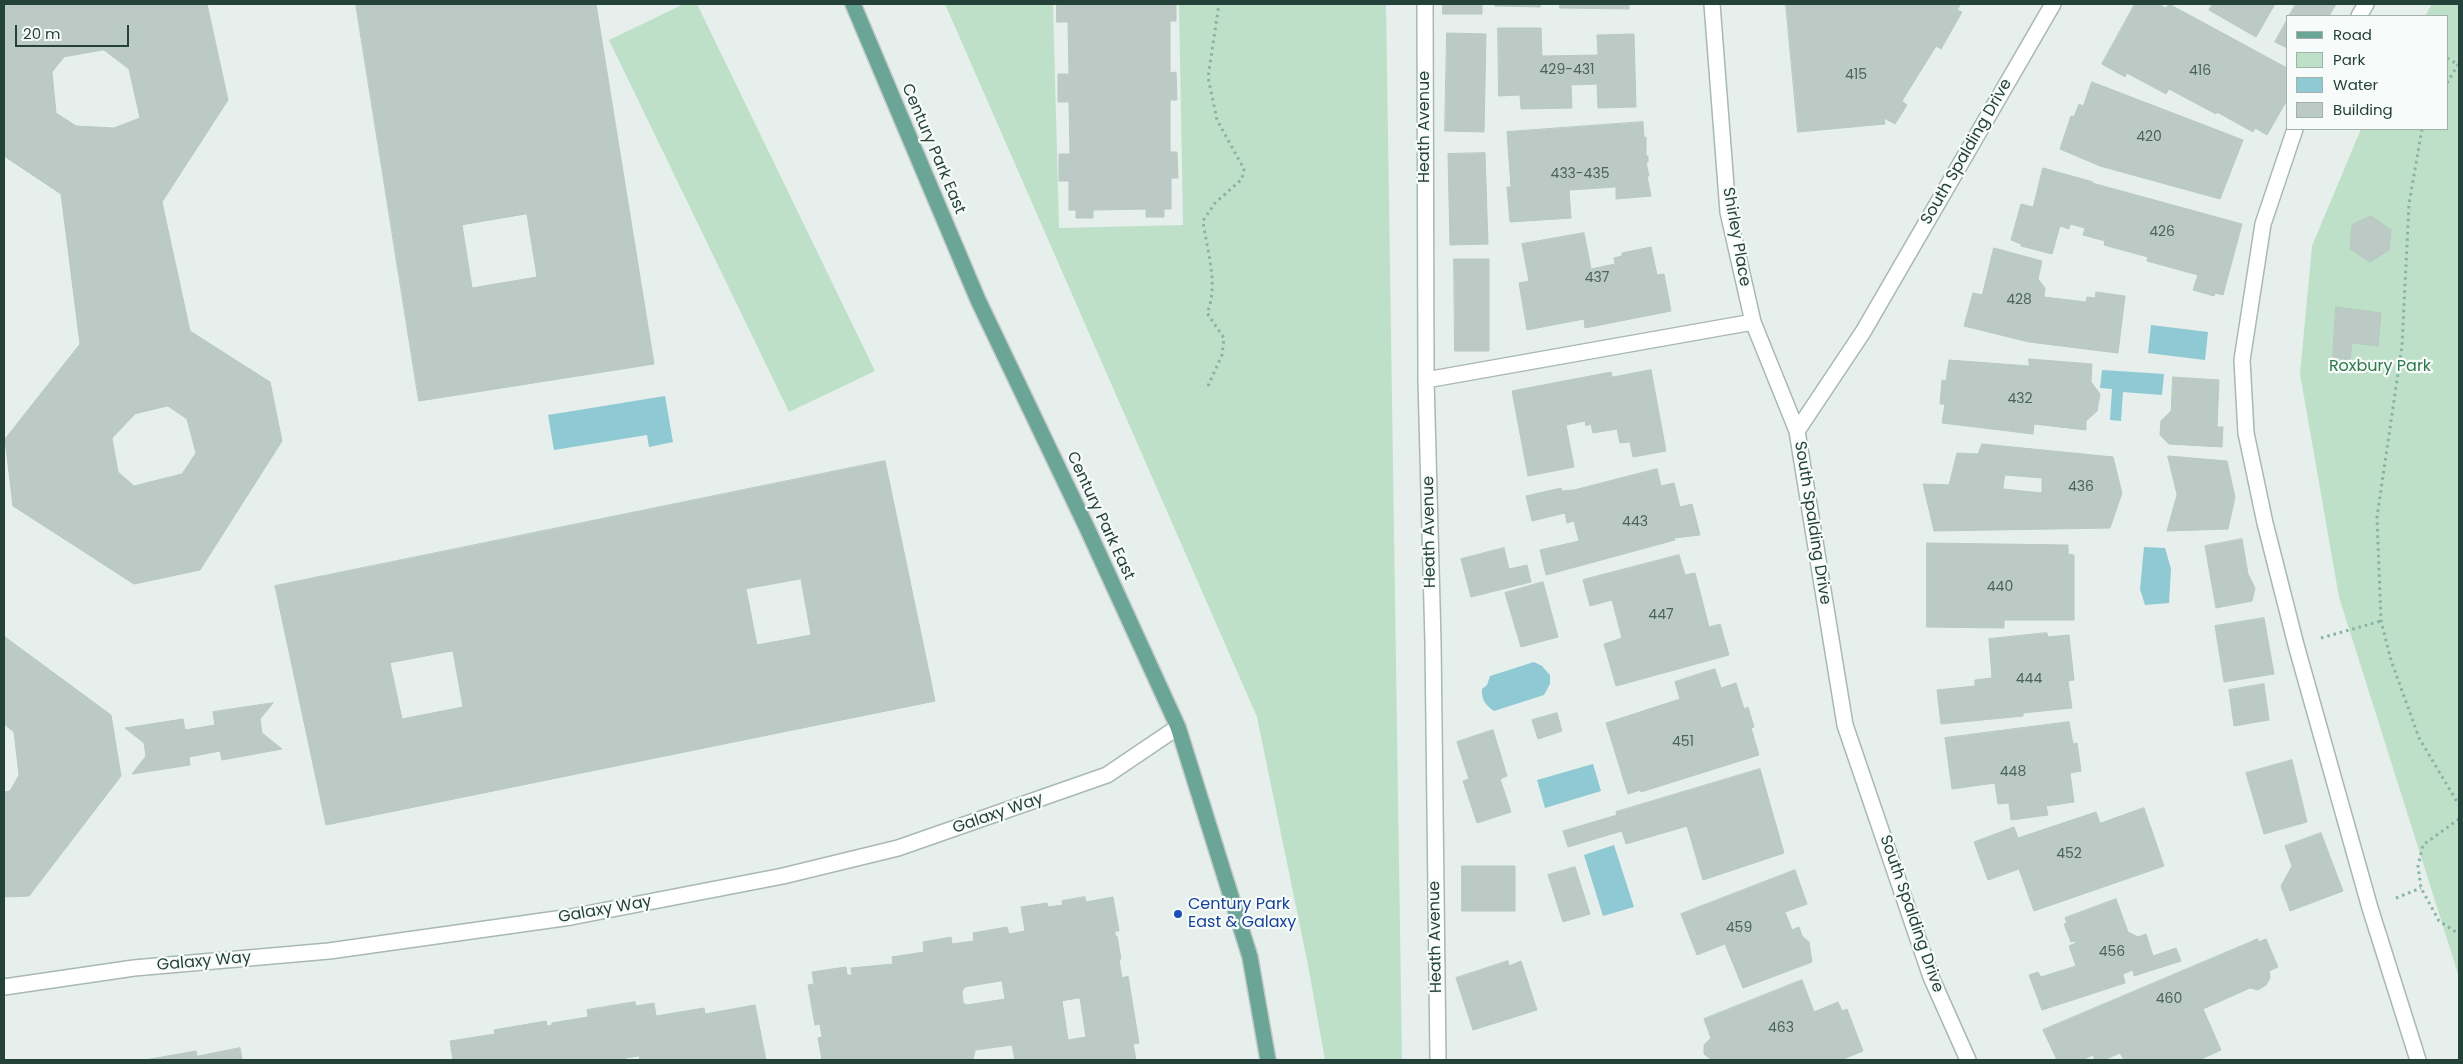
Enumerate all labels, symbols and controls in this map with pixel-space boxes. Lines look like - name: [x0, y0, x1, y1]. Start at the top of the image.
- scale bar: [18, 15, 131, 47]
- legend: [2286, 15, 2448, 130]
- text: 20 m: [23, 23, 61, 44]
- text: Road: [2333, 24, 2372, 45]
- text: Park: [2333, 49, 2365, 70]
- house number: 429-431: [1540, 62, 1594, 78]
- house number: 416: [2189, 63, 2211, 79]
- house number: 415: [1845, 67, 1867, 83]
- street label: Heath Avenue: [1415, 71, 1435, 183]
- text: Water: [2333, 74, 2378, 95]
- street label: South Spalding Drive: [1917, 76, 2017, 228]
- street label: Century Park East: [897, 81, 969, 217]
- text: Building: [2333, 99, 2393, 120]
- house number: 420: [2136, 129, 2162, 145]
- house number: 433-435: [1551, 166, 1609, 182]
- street label: Shirley Place: [1718, 186, 1754, 288]
- house number: 426: [2149, 224, 2175, 240]
- house number: 437: [1585, 270, 1609, 286]
- house number: 428: [2006, 292, 2032, 308]
- park label: Roxbury Park: [2329, 357, 2431, 377]
- house number: 432: [2007, 391, 2033, 407]
- street label: South Spalding Drive: [1790, 440, 1834, 606]
- street label: Century Park East: [1062, 449, 1138, 583]
- street label: Heath Avenue: [1419, 476, 1441, 588]
- house number: 436: [2068, 479, 2094, 495]
- house number: 443: [1622, 514, 1648, 530]
- house number: 440: [1987, 579, 2013, 595]
- house number: 447: [1648, 607, 1674, 623]
- house number: 444: [2016, 671, 2042, 687]
- house number: 451: [1672, 734, 1694, 750]
- house number: 448: [2000, 764, 2026, 780]
- street label: Galaxy Way: [950, 790, 1046, 838]
- street label: South Spalding Drive: [1875, 833, 1947, 995]
- house number: 452: [2056, 846, 2082, 862]
- street label: Heath Avenue: [1425, 881, 1447, 993]
- street label: Galaxy Way: [557, 892, 653, 928]
- place label: Century Park East & Galaxy: [1188, 895, 1296, 933]
- marker: Century Park East & Galaxy: [1172, 908, 1184, 920]
- house number: 459: [1726, 920, 1752, 936]
- house number: 456: [2099, 944, 2125, 960]
- street label: Galaxy Way: [156, 948, 252, 976]
- house number: 460: [2156, 991, 2182, 1007]
- house number: 463: [1768, 1020, 1794, 1036]

